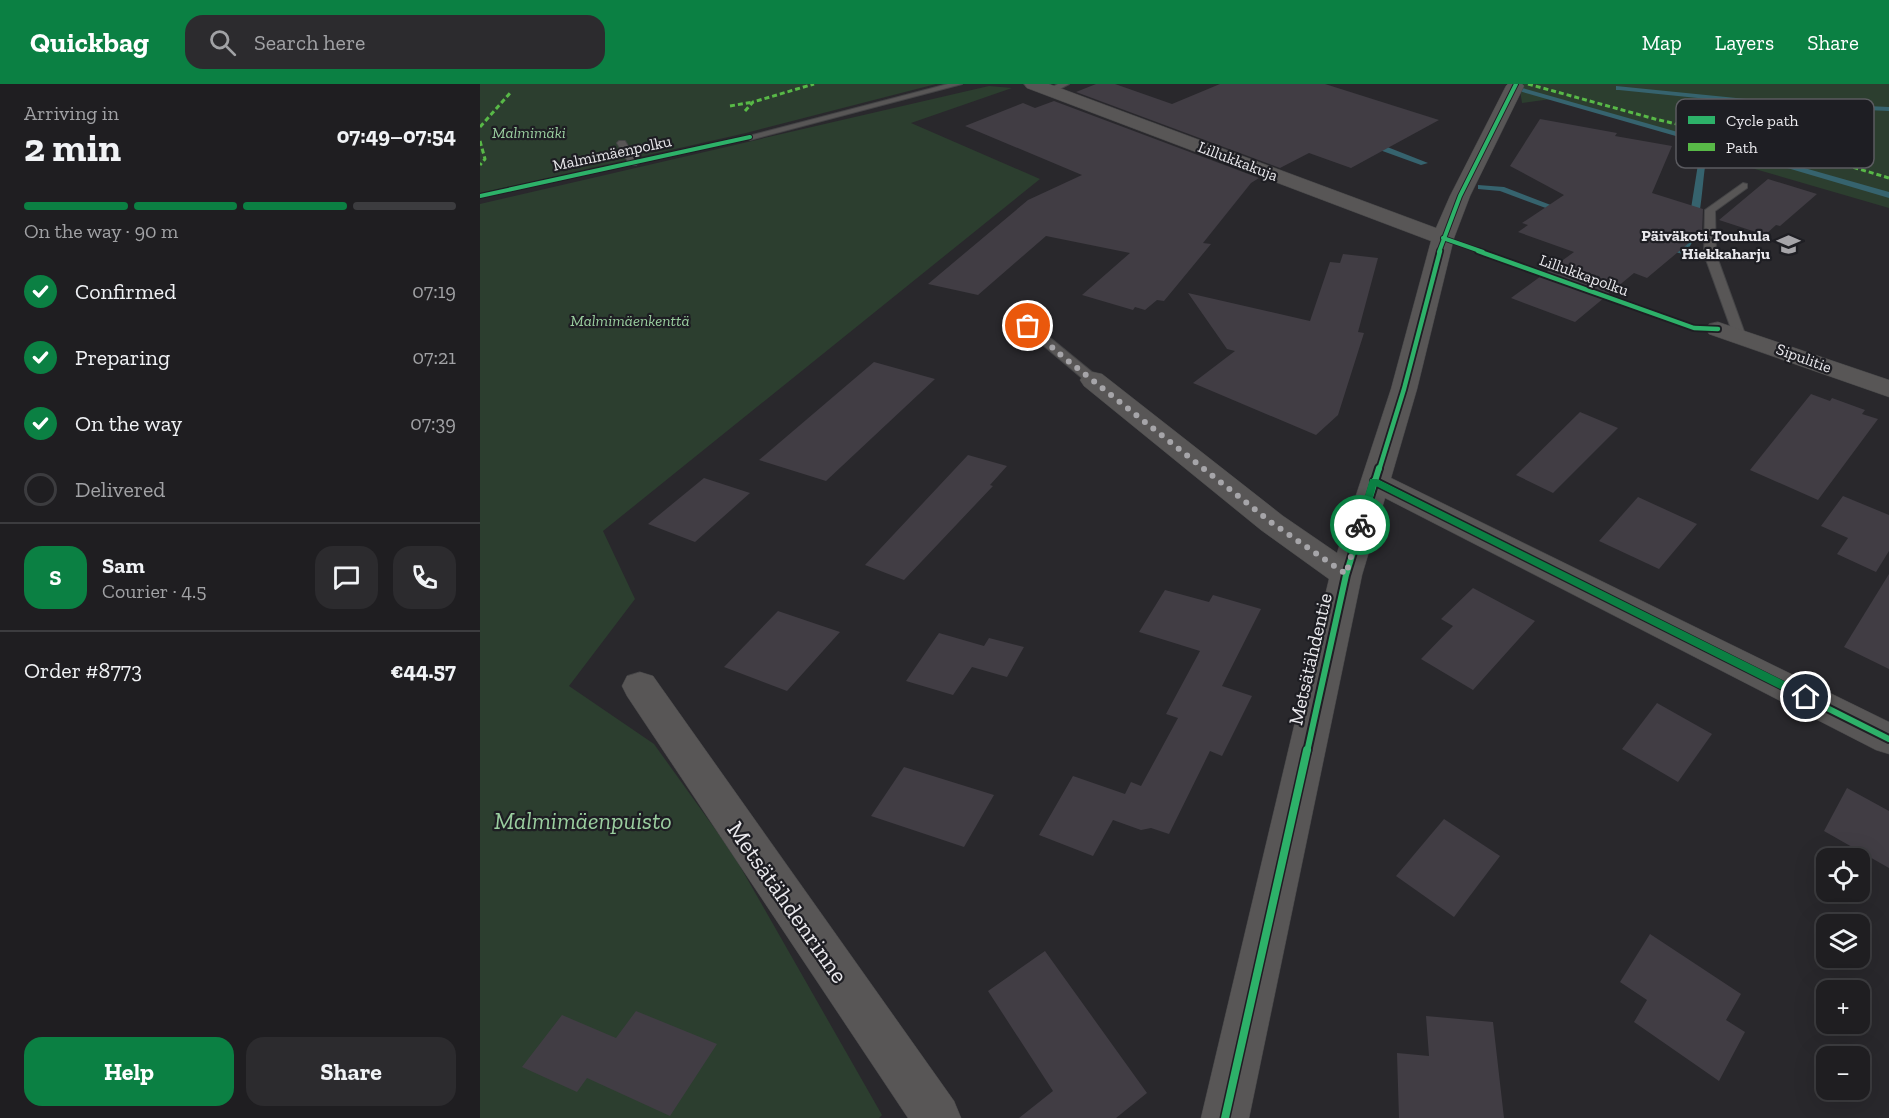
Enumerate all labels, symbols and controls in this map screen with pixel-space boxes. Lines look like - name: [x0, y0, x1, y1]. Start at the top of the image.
- search box: [185, 15, 605, 69]
- text: Quickbag: [30, 26, 149, 59]
- icon: search: [206, 26, 239, 59]
- text: Search here: [254, 29, 365, 56]
- text: Map: [1642, 30, 1682, 55]
- text: Layers: [1715, 30, 1774, 55]
- text: Share: [1807, 30, 1859, 55]
- legend: [1676, 99, 1874, 168]
- text: Arriving in: [24, 101, 119, 125]
- text: Cycle path: [1726, 111, 1799, 130]
- text: 07:49–07:54: [337, 122, 456, 149]
- park label: Malmimäki: [492, 123, 566, 142]
- text: 2 min: [24, 124, 121, 171]
- street label: Malmimäenpolku: [551, 131, 673, 175]
- street label: Lillukkakuja: [1195, 137, 1281, 185]
- text: Path: [1726, 138, 1758, 157]
- text: On the way · 90 m: [24, 219, 178, 243]
- place label: Päiväkoti Touhula Hiekkaharju: [1641, 226, 1771, 263]
- school or university icon: Päiväkoti Touhula Hiekkaharju: [1775, 231, 1801, 257]
- street label: Lillukkapolku: [1537, 250, 1631, 300]
- icon: check: [24, 275, 57, 308]
- text: Confirmed: [75, 278, 176, 305]
- text: 07:19: [412, 279, 456, 303]
- pin: [1002, 300, 1053, 351]
- icon: bag: [1011, 309, 1044, 342]
- park label: Malmimäenkenttä: [570, 311, 690, 330]
- street label: Sipulitie: [1774, 339, 1834, 377]
- icon: check: [24, 341, 57, 374]
- text: Preparing: [75, 344, 170, 371]
- text: 07:21: [413, 345, 456, 369]
- icon: check: [24, 407, 57, 440]
- text: On the way: [75, 410, 182, 437]
- text: 07:39: [410, 411, 456, 435]
- text: Delivered: [75, 476, 165, 503]
- courier: [1330, 495, 1390, 555]
- icon: bike: [1344, 509, 1377, 542]
- button: chat: [315, 546, 378, 609]
- button: phone: [393, 546, 456, 609]
- text: Sam: [102, 552, 145, 579]
- text: S: [49, 564, 62, 591]
- text: Courier · 4.5: [102, 579, 207, 603]
- street label: Metsätähdentie: [1283, 591, 1337, 727]
- text: Order #8773: [24, 657, 142, 684]
- text: €44.57: [391, 657, 456, 684]
- pin: [1780, 671, 1831, 722]
- icon: home: [1789, 680, 1822, 713]
- park label: Malmimäenpuisto: [494, 806, 672, 835]
- street label: Metsätähdenrinne: [721, 816, 855, 988]
- map controls: [1816, 848, 1870, 1100]
- button: locate: [1816, 848, 1870, 902]
- button: layers: [1816, 914, 1870, 968]
- button: +: [1816, 980, 1870, 1034]
- button: Help: [24, 1037, 234, 1106]
- button: Share: [246, 1037, 456, 1106]
- button: −: [1816, 1046, 1870, 1100]

